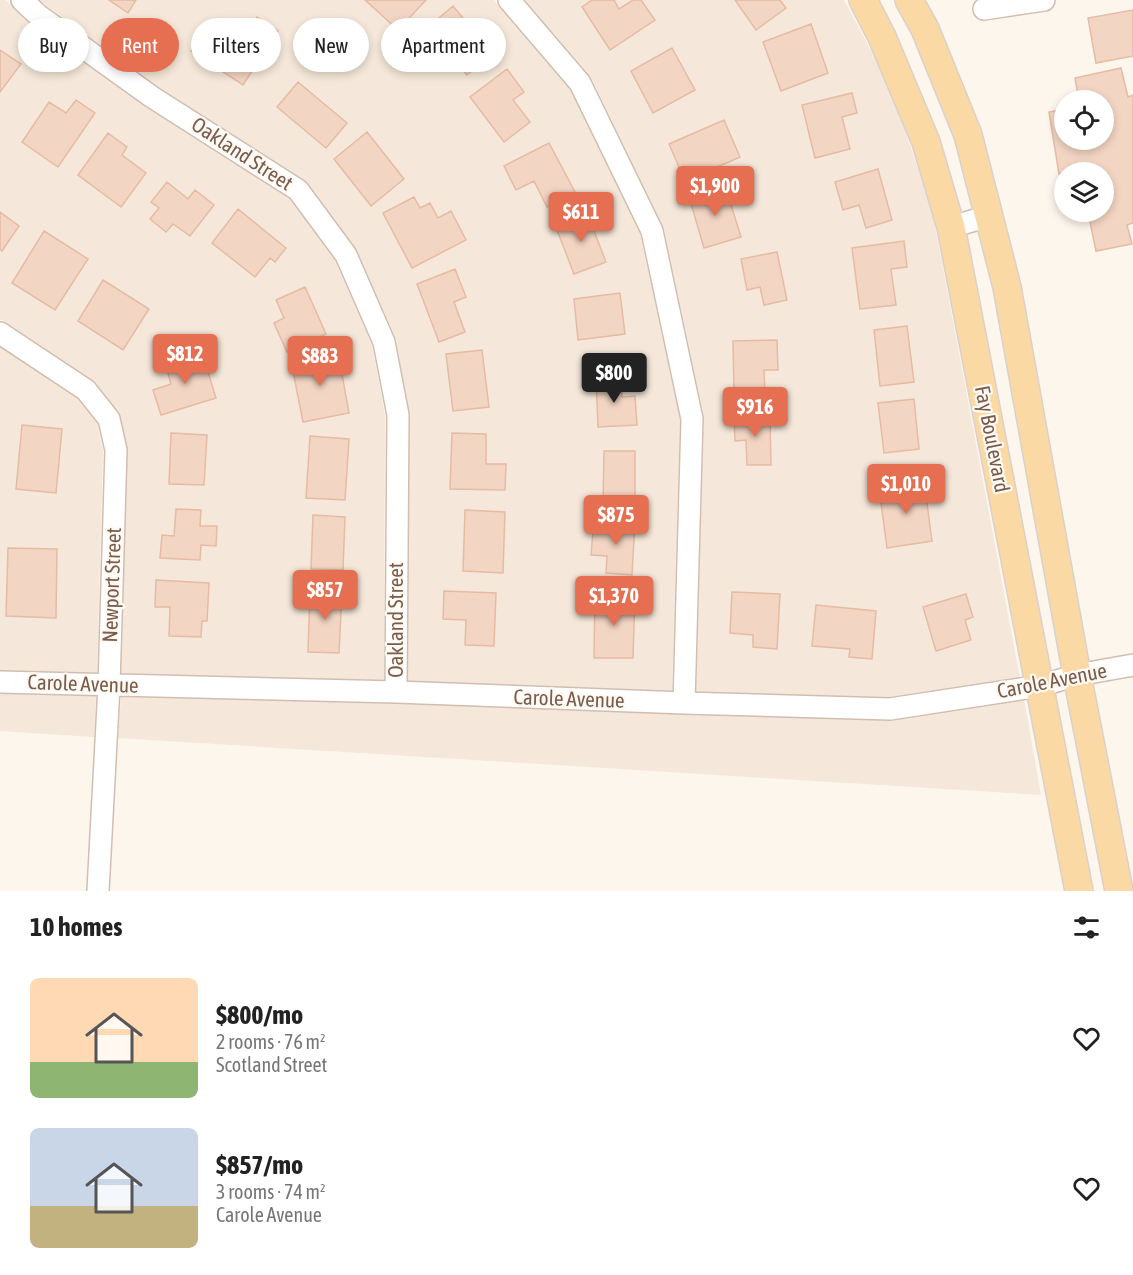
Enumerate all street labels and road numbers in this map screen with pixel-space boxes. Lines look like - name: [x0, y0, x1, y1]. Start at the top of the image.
- street label: Oakland Street: [187, 112, 298, 195]
- street label: Fay Boulevard: [971, 383, 1015, 494]
- street label: Newport Street: [97, 527, 125, 643]
- street label: Oakland Street: [383, 562, 407, 678]
- street label: Carole Avenue: [995, 658, 1109, 702]
- street label: Carole Avenue: [27, 669, 139, 697]
- street label: Carole Avenue: [513, 684, 625, 712]

